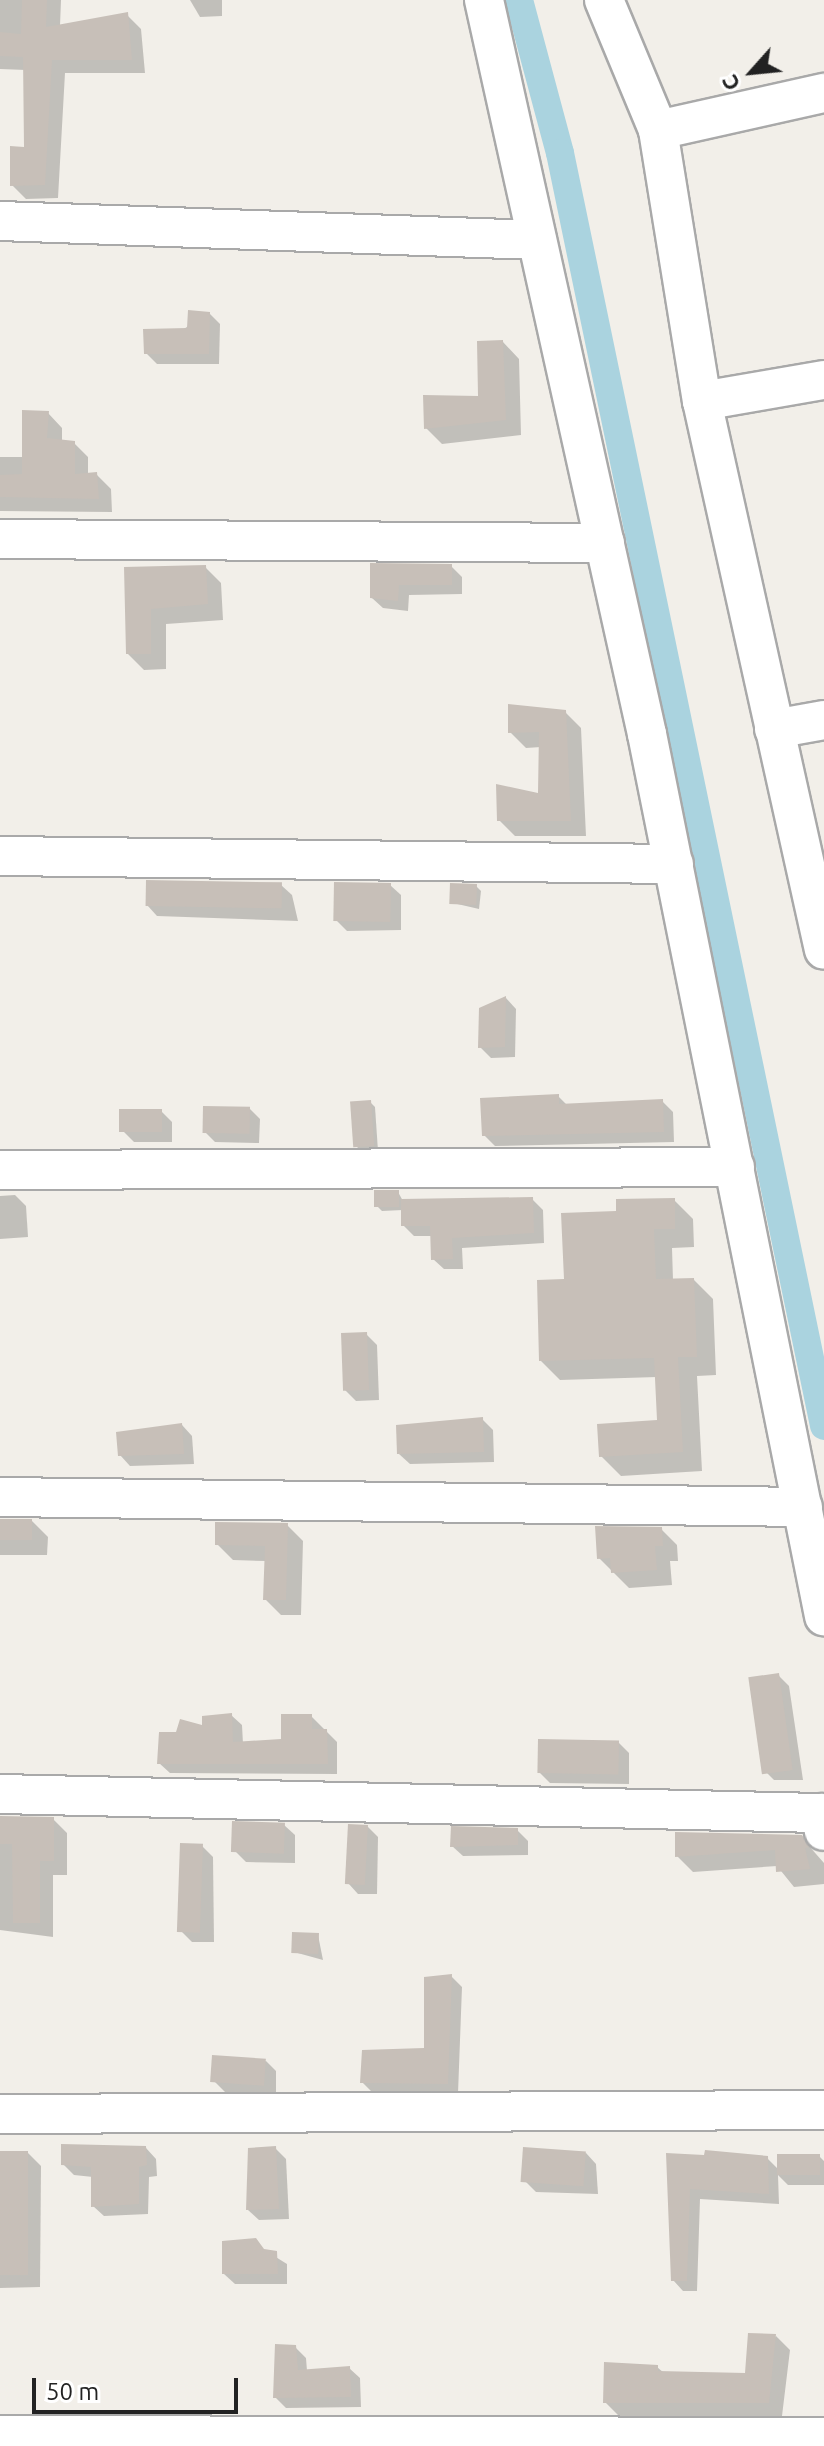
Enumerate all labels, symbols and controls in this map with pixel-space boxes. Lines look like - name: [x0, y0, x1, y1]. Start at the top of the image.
- north arrow: [712, 32, 792, 112]
- text: С: [716, 71, 745, 95]
- scale bar: [36, 2362, 242, 2412]
- text: 50 m: [46, 2378, 99, 2405]

